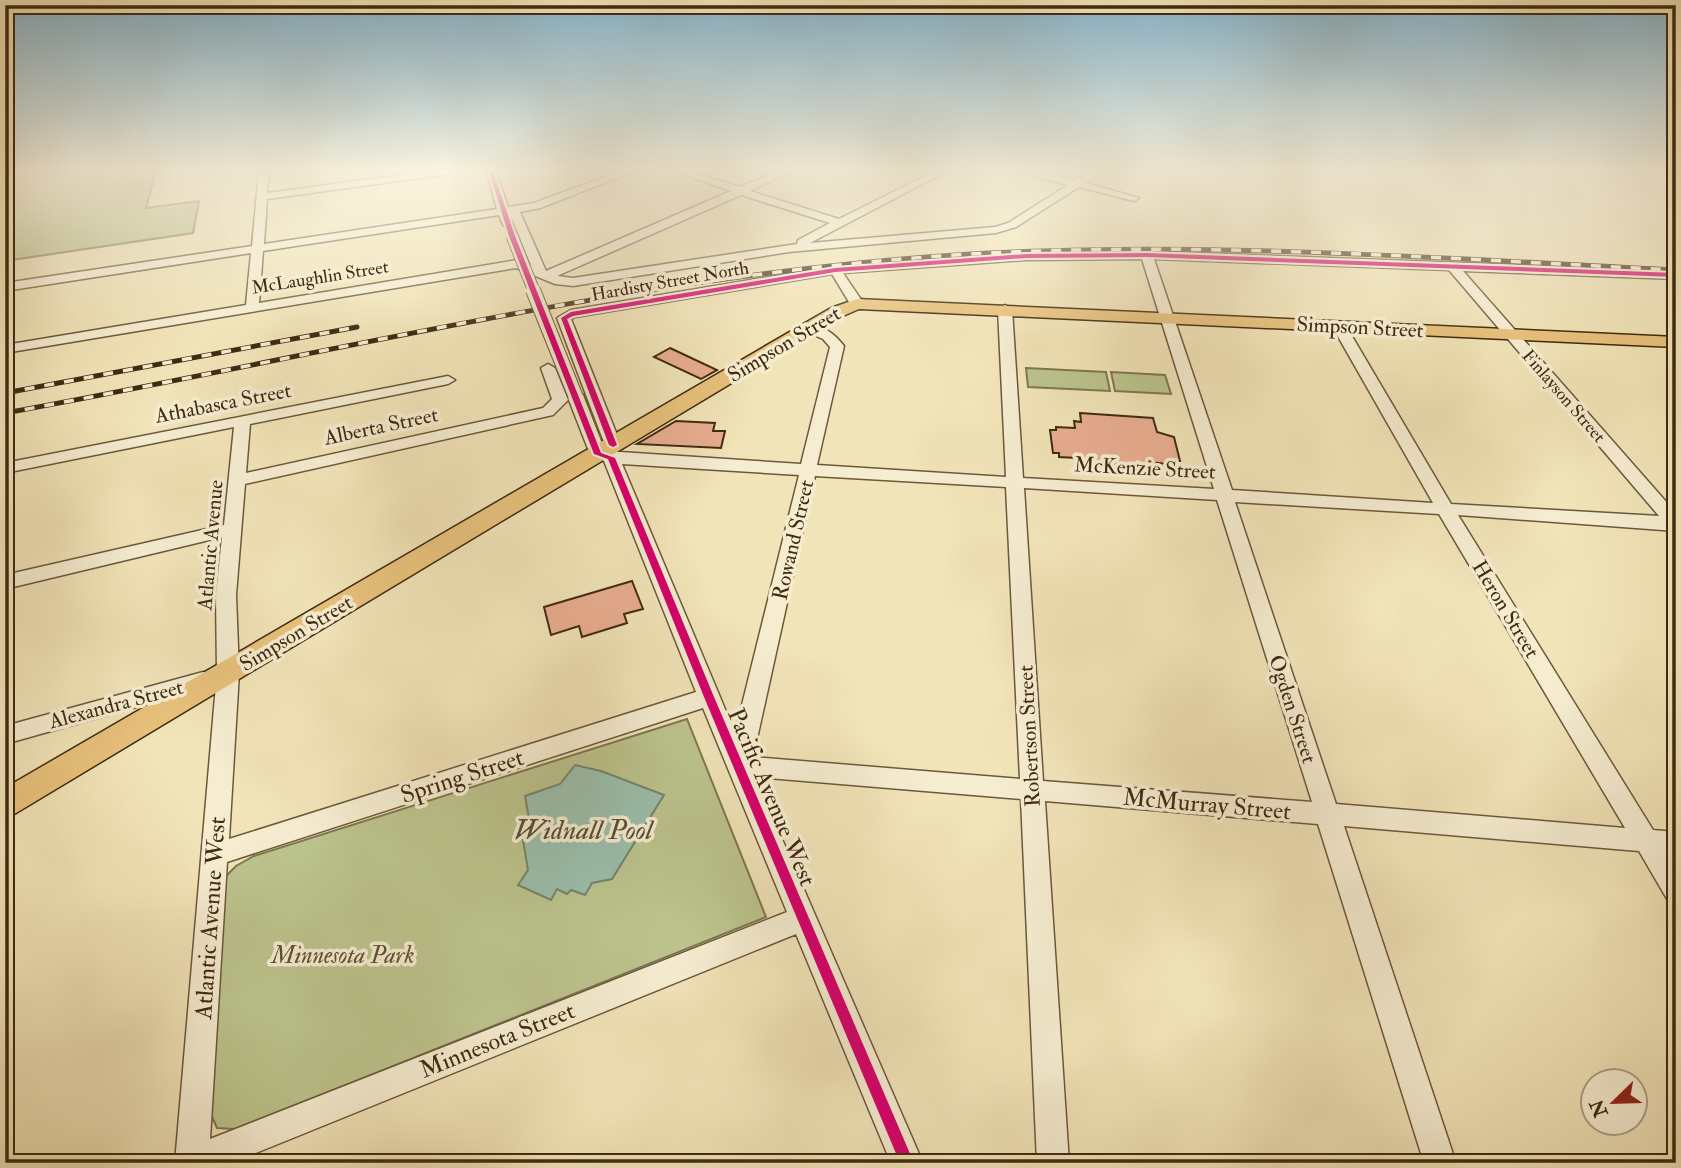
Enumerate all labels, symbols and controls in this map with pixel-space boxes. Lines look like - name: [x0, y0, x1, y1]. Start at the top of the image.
- street label: McLaughlin Street: [250, 255, 390, 300]
- street label: Hardisty Street North: [589, 256, 751, 307]
- street label: Simpson Street: [723, 300, 846, 389]
- street label: Simpson Street: [1296, 311, 1424, 344]
- street label: Finlayson Street: [1517, 345, 1611, 448]
- street label: Athabasca Street: [152, 377, 294, 430]
- street label: Alberta Street: [321, 401, 441, 452]
- street label: McKenzie Street: [1073, 451, 1217, 486]
- street label: Rowand Street: [767, 477, 820, 603]
- street label: Atlantic Avenue: [191, 478, 230, 612]
- street label: Heron Street: [1466, 555, 1545, 663]
- street label: Simpson Street: [235, 589, 358, 678]
- street label: Ogden Street: [1262, 652, 1323, 767]
- street label: Robertson Street: [1012, 664, 1047, 807]
- street label: Alexandra Street: [45, 674, 186, 736]
- street label: Pacific Avenue West: [720, 704, 823, 891]
- street label: Spring Street: [397, 742, 528, 811]
- street label: McMurray Street: [1122, 782, 1293, 827]
- water label: Widnall Pool: [514, 813, 655, 848]
- street label: Atlantic Avenue West: [188, 816, 233, 1021]
- park label: Minnesota Park: [270, 940, 415, 971]
- street label: Minnesota Street: [415, 995, 580, 1086]
- north arrow: [1580, 1066, 1650, 1136]
- text: N: [1585, 1095, 1614, 1122]

